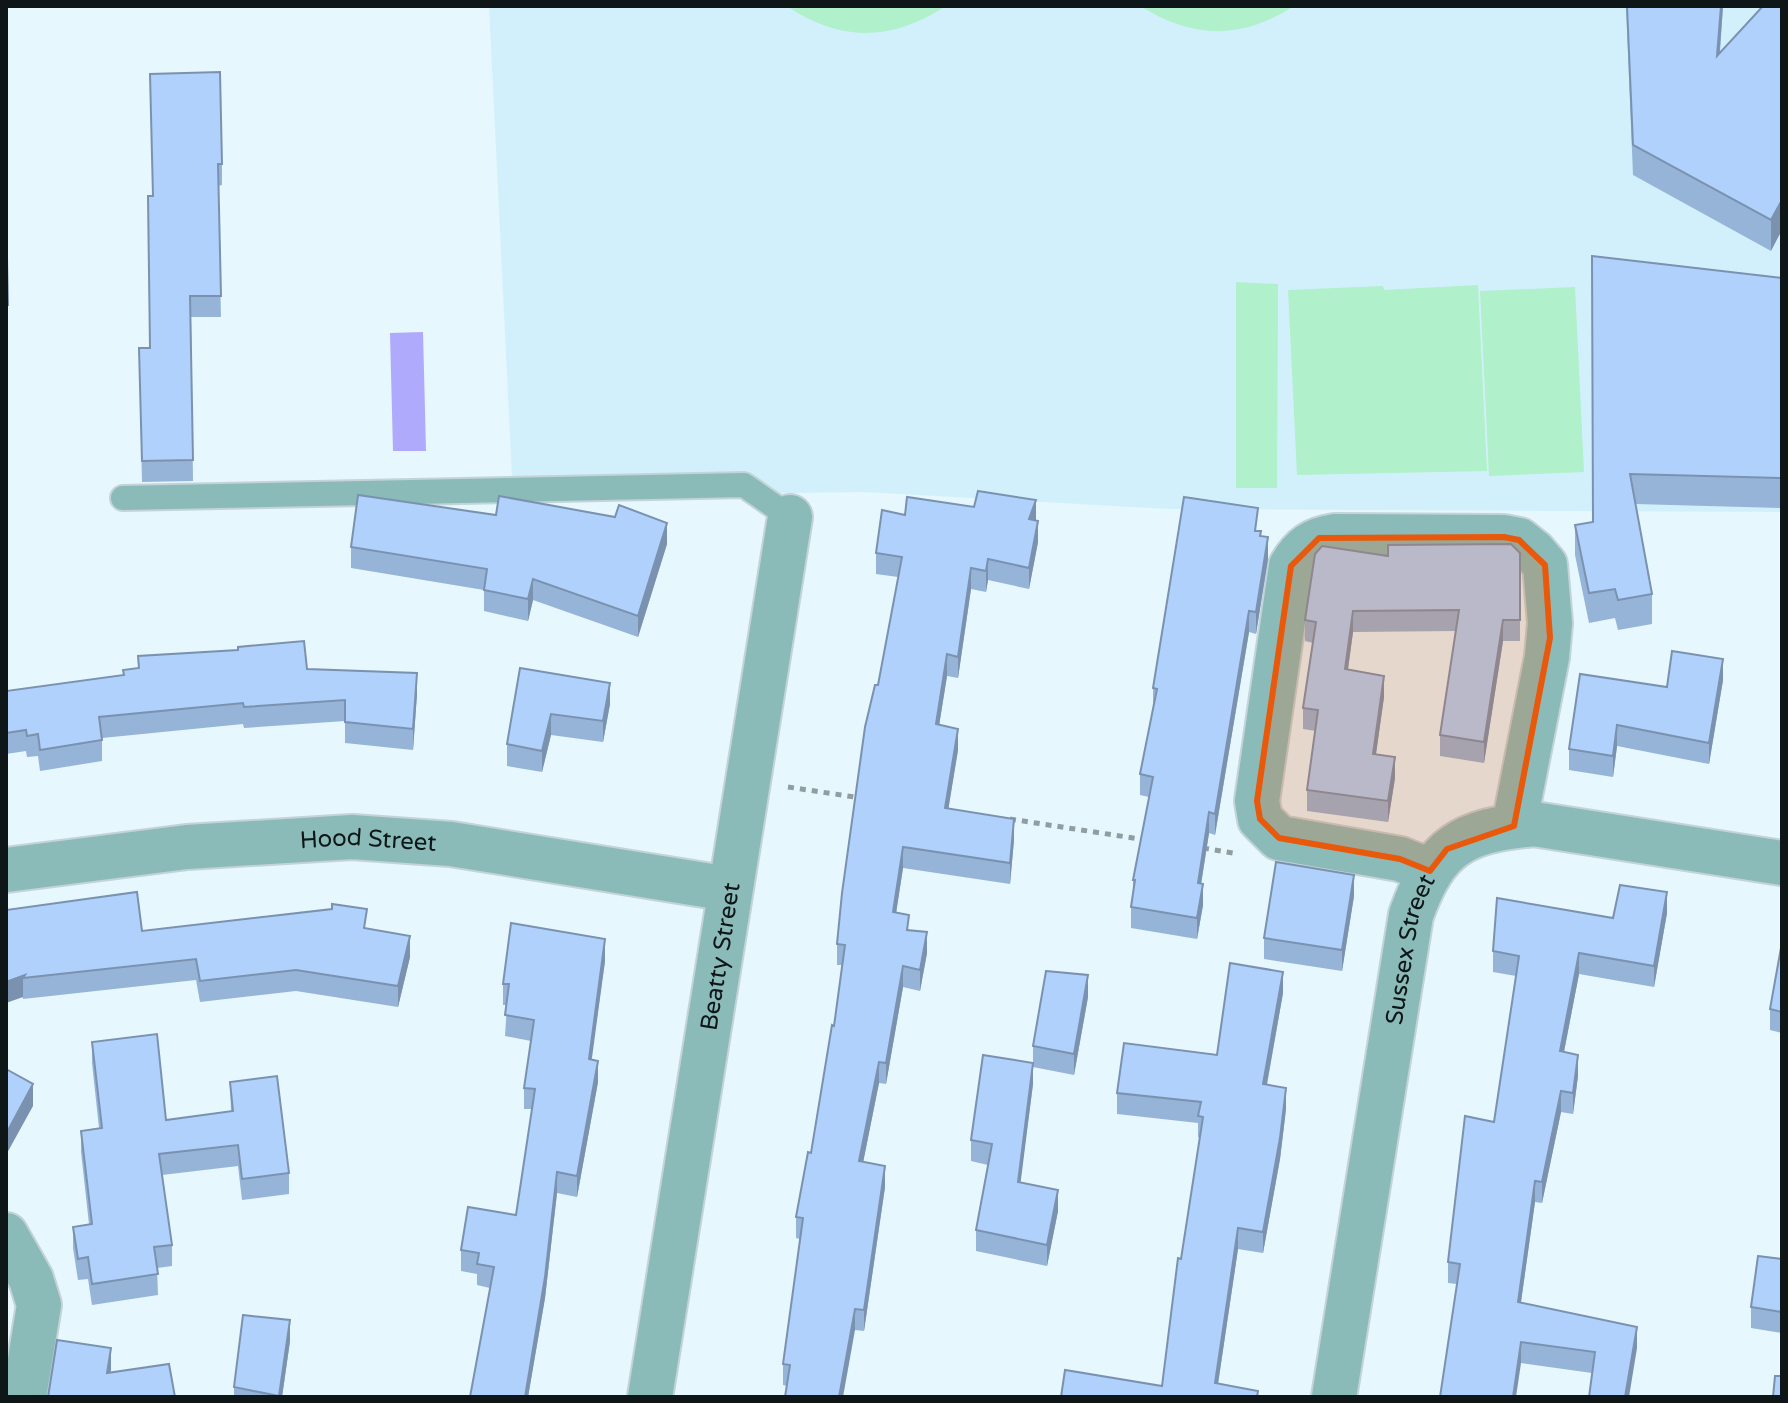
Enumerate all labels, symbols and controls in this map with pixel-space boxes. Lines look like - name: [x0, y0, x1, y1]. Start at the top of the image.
- street label: Hood Street: [299, 822, 438, 857]
- street label: Sussex Street: [1379, 869, 1441, 1027]
- street label: Beatty Street: [694, 881, 746, 1033]

